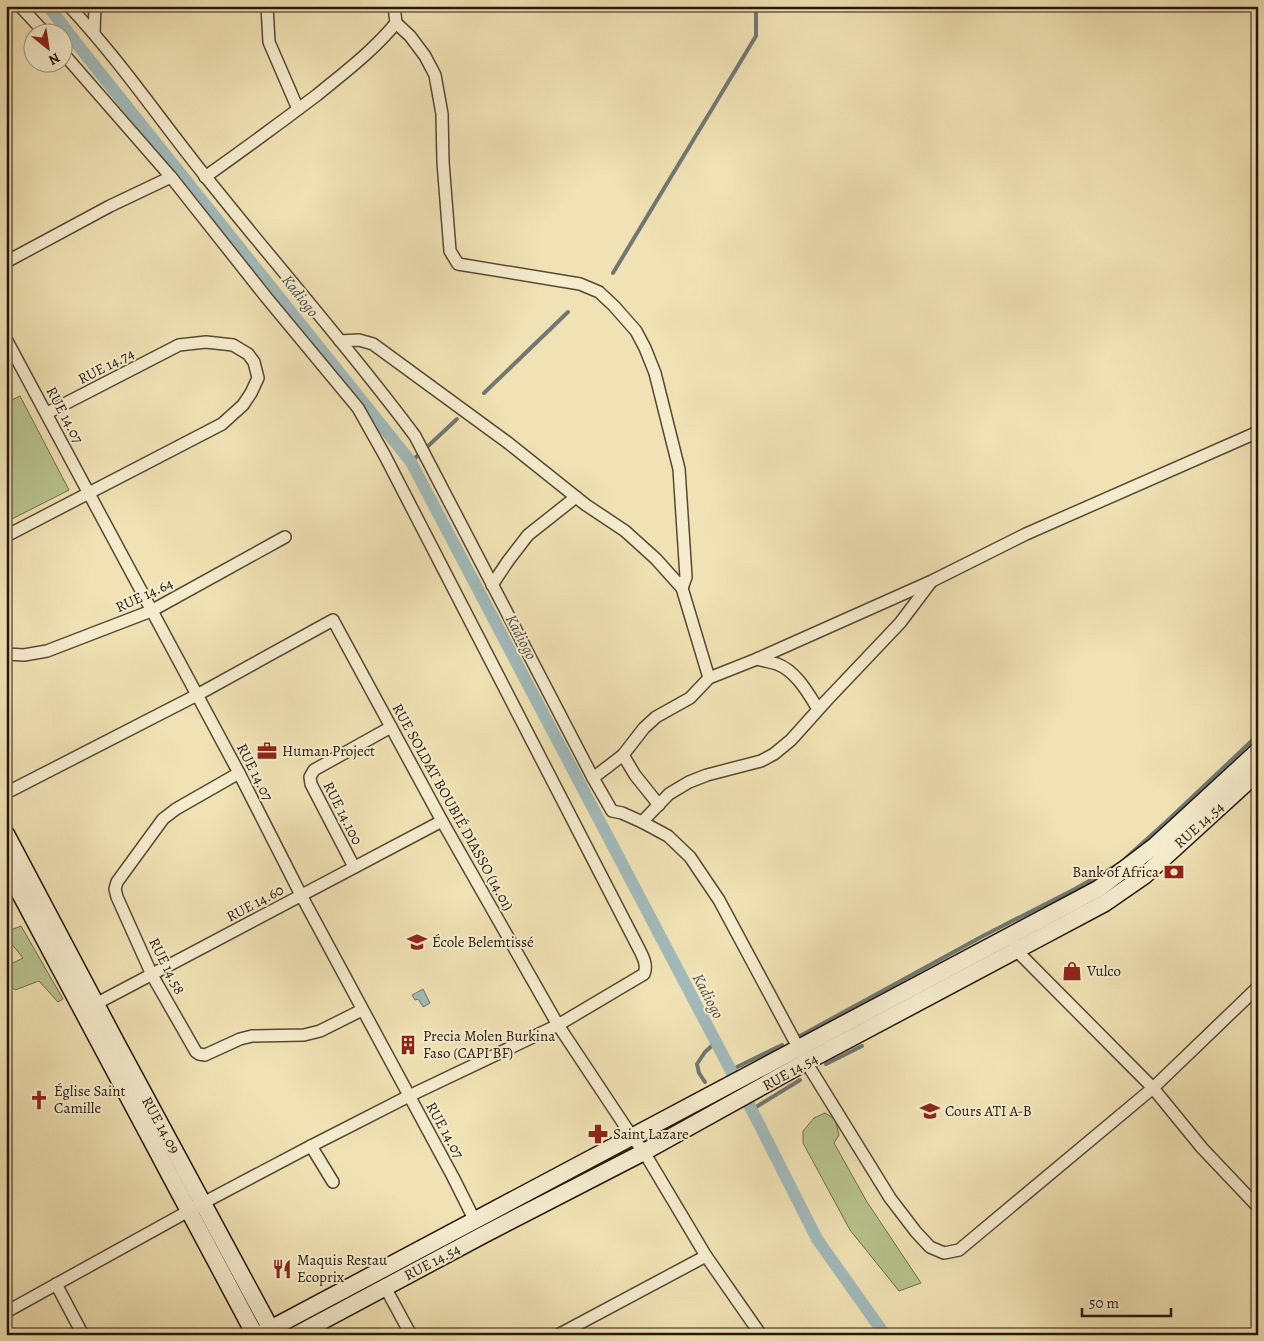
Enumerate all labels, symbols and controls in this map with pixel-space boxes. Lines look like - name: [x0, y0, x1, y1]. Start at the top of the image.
- north arrow: [22, 22, 72, 72]
- text: N: [45, 48, 63, 70]
- water label: Kadiogo: [276, 270, 324, 322]
- street label: RUE 14.74: [75, 343, 138, 389]
- street label: RUE 14.07: [42, 383, 89, 448]
- street label: RUE 14.64: [112, 573, 176, 617]
- water label: Kadiogo: [500, 611, 542, 663]
- street label: RUE SOLDAT BOUBIÉ DIASSO (14.01): [388, 700, 518, 914]
- street label: RUE 14.07: [232, 740, 278, 805]
- office icon: Human Project: [256, 740, 278, 762]
- place label: Human Project: [282, 741, 375, 761]
- street label: RUE 14.100: [319, 778, 367, 848]
- street label: RUE 14.54: [1170, 797, 1228, 853]
- bank icon: Bank of Africa: [1163, 861, 1185, 883]
- place label: Bank of Africa: [1072, 862, 1159, 882]
- street label: RUE 14.60: [223, 880, 287, 926]
- school or university icon: École Belemtissé: [406, 931, 428, 953]
- place label: École Belemtissé: [432, 932, 534, 952]
- street label: RUE 14.58: [144, 934, 190, 998]
- shop icon: Vulco: [1061, 960, 1083, 982]
- place label: Vulco: [1086, 961, 1121, 981]
- water label: Kadiogo: [687, 970, 729, 1022]
- place label: Precia Molen Burkina Faso (CAPI BF): [423, 1026, 555, 1063]
- building icon: Precia Molen Burkina Faso (CAPI BF): [397, 1034, 419, 1056]
- street label: RUE 14.54: [759, 1048, 822, 1095]
- place label: Église Saint Camille: [54, 1081, 125, 1118]
- church icon: Église Saint Camille: [28, 1089, 50, 1111]
- street label: RUE 14.09: [137, 1093, 185, 1157]
- street label: RUE 14.07: [421, 1098, 469, 1162]
- school or university icon: Cours ATI A-B: [919, 1100, 941, 1122]
- place label: Cours ATI A-B: [945, 1101, 1032, 1121]
- pharmacy icon: Saint Lazare: [587, 1123, 609, 1145]
- place label: Saint Lazare: [613, 1124, 689, 1144]
- street label: RUE 14.54: [401, 1239, 464, 1285]
- place label: Maquis Restau Ecoprix: [297, 1250, 388, 1287]
- restaurant icon: Maquis Restau Ecoprix: [271, 1258, 293, 1280]
- scale bar: [1082, 1286, 1170, 1318]
- text: 50 m: [1089, 1293, 1119, 1313]

